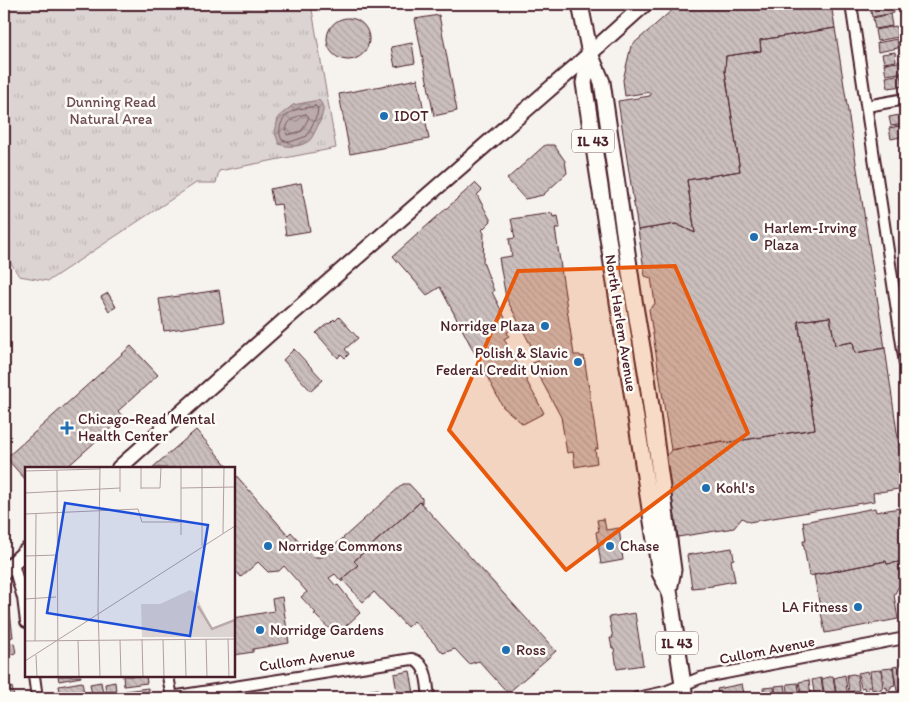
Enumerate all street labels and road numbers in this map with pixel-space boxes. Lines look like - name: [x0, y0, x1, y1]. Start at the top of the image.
- road number: IL 43: [572, 130, 614, 152]
- street label: North Harlem Avenue: [601, 253, 641, 393]
- road number: IL 43: [656, 632, 698, 654]
- street label: Cullom Avenue: [718, 632, 816, 668]
- street label: Cullom Avenue: [258, 643, 356, 675]

